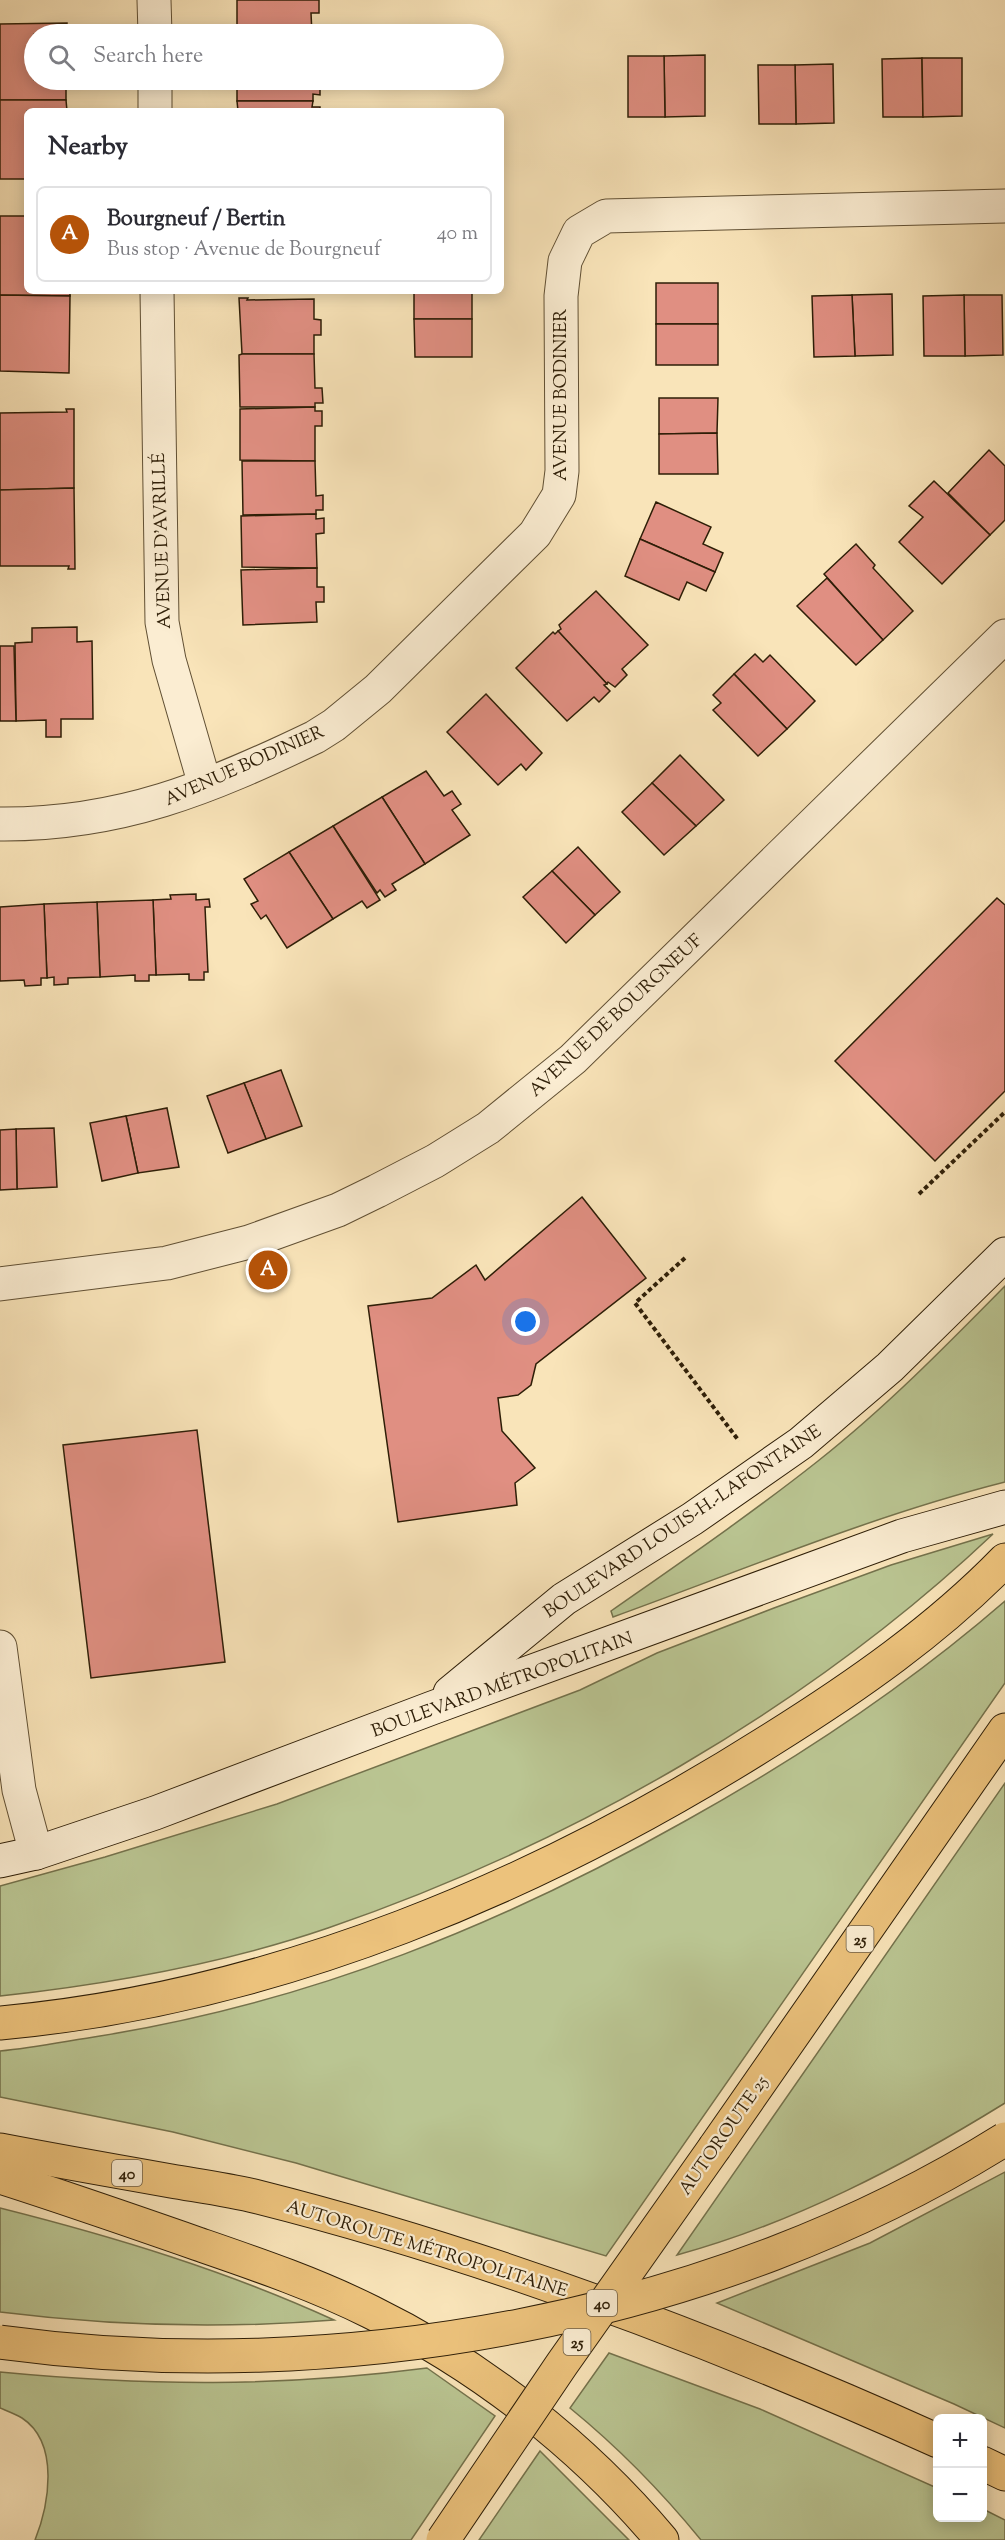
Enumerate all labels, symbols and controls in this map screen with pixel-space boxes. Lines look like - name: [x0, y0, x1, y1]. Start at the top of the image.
- search box: [24, 24, 504, 90]
- icon: search: [45, 41, 78, 74]
- text: Search here: [93, 41, 203, 73]
- text: Nearby: [48, 129, 128, 166]
- text: Bourgneuf / Bertin: [107, 204, 286, 236]
- text: A: [61, 220, 78, 249]
- text: 40 m: [437, 220, 478, 249]
- text: Bus stop · Avenue de Bourgneuf: [107, 236, 381, 265]
- street label: AVENUE BODINIER: [549, 309, 575, 481]
- street label: AVENUE D'AVRILLÉ: [147, 452, 179, 629]
- street label: AVENUE BODINIER: [161, 720, 329, 814]
- street label: AVENUE DE BOURGNEUF: [524, 929, 709, 1104]
- pin: A: [248, 1248, 288, 1292]
- your location: [511, 1307, 540, 1336]
- street label: BOULEVARD LOUIS-H.-LAFONTAINE: [539, 1419, 827, 1626]
- street label: BOULEVARD MÉTROPOLITAIN: [368, 1626, 637, 1745]
- road number: 25: [846, 1926, 874, 1952]
- street label: AUTOROUTE 25: [674, 2071, 776, 2201]
- road number: 40: [112, 2160, 142, 2186]
- street label: AUTOROUTE MÉTROPOLITAINE: [283, 2195, 570, 2305]
- road number: 40: [587, 2290, 617, 2316]
- road number: 25: [564, 2329, 590, 2355]
- map controls: [933, 2414, 987, 2522]
- button: +: [933, 2414, 987, 2468]
- button: −: [933, 2468, 987, 2522]

